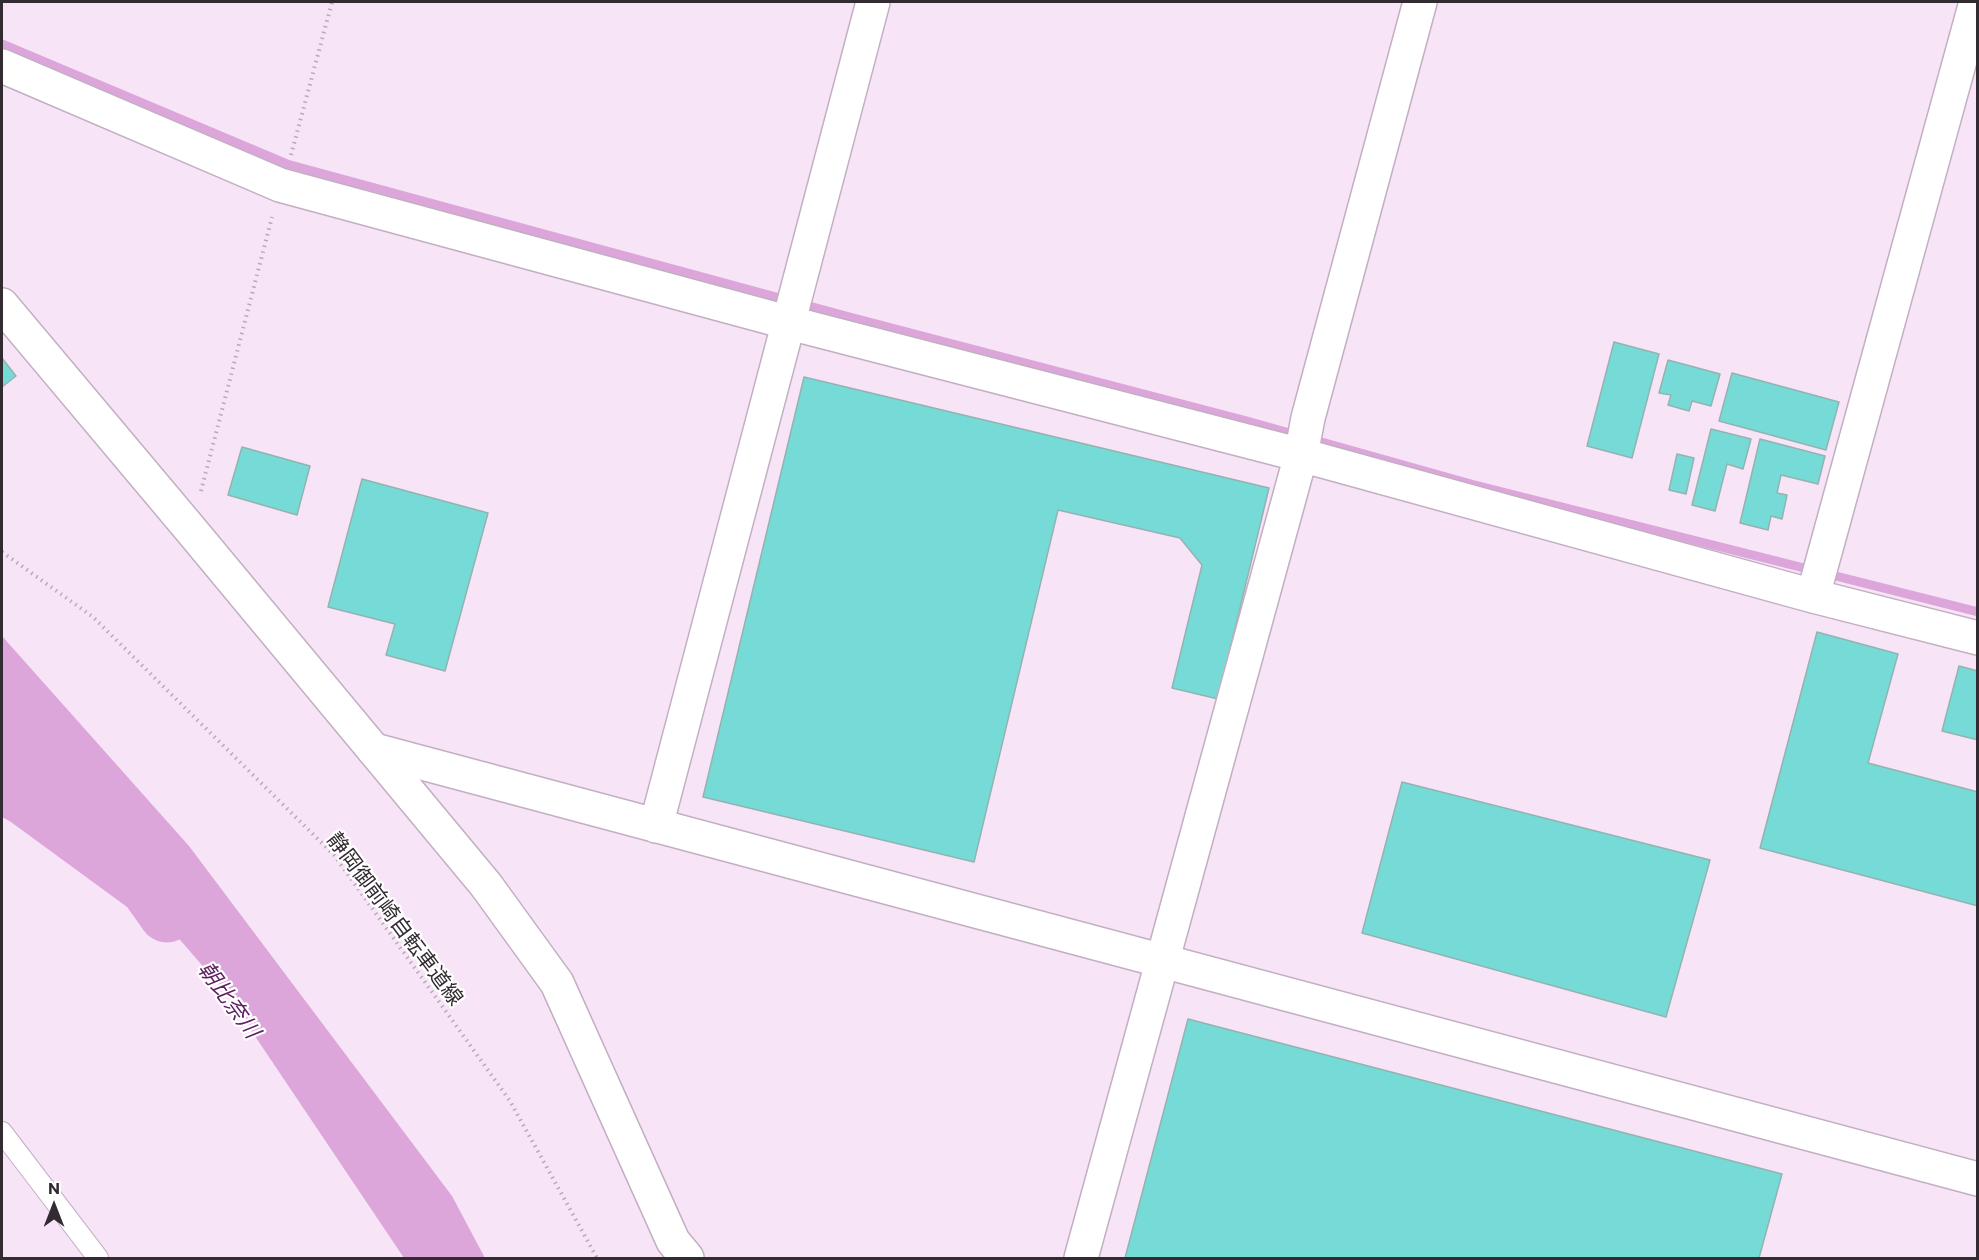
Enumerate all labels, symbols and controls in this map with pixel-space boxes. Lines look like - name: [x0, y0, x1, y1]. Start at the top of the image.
- street label: 静岡御前崎自転車道線: [322, 828, 468, 1010]
- water label: 朝比奈川: [192, 957, 266, 1043]
- north arrow: [24, 1176, 84, 1236]
- text: N: [48, 1178, 60, 1197]

